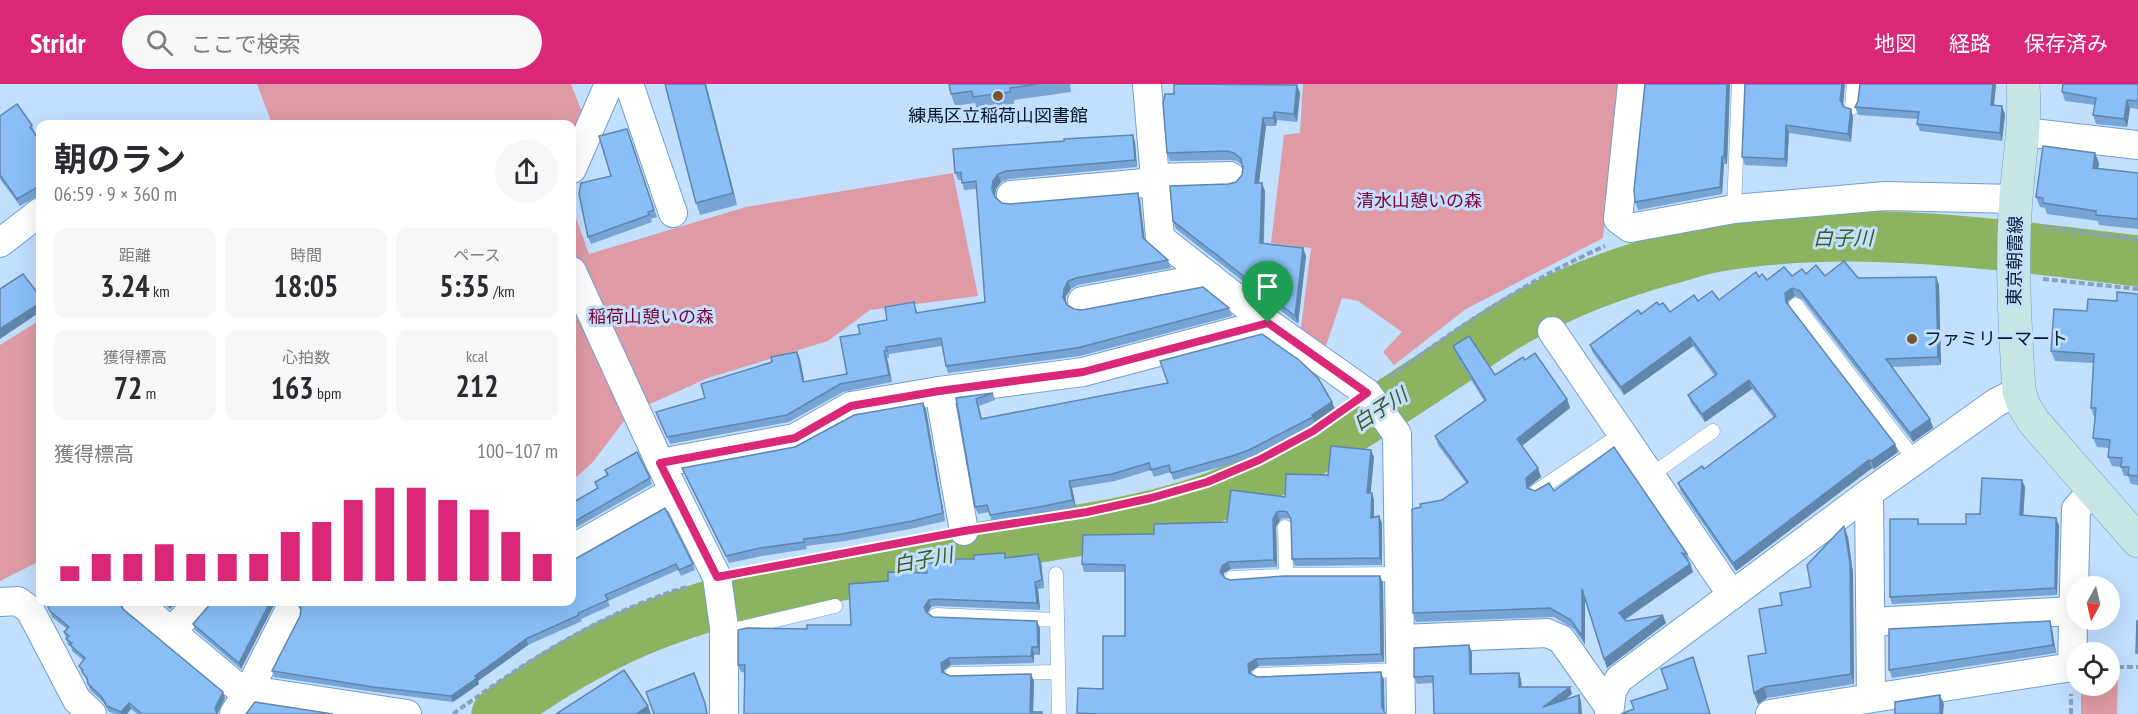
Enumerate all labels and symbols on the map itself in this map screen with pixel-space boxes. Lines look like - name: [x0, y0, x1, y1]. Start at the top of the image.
- marker: 練馬区立稲荷山図書館: [991, 89, 1005, 103]
- place label: 練馬区立稲荷山図書館: [908, 104, 1088, 127]
- park label: 清水山憩いの森: [1356, 189, 1482, 212]
- street label: 東京朝霞線: [2002, 216, 2027, 306]
- water label: 白子川: [1813, 225, 1875, 251]
- pin: [1242, 261, 1293, 323]
- park label: 稲荷山憩いの森: [588, 305, 714, 328]
- place label: ファミリーマート: [1924, 327, 2068, 350]
- marker: ファミリーマート: [1905, 332, 1919, 346]
- water label: 白子川: [1348, 381, 1414, 436]
- water label: 白子川: [891, 541, 957, 578]
- north arrow: [2066, 576, 2120, 630]

